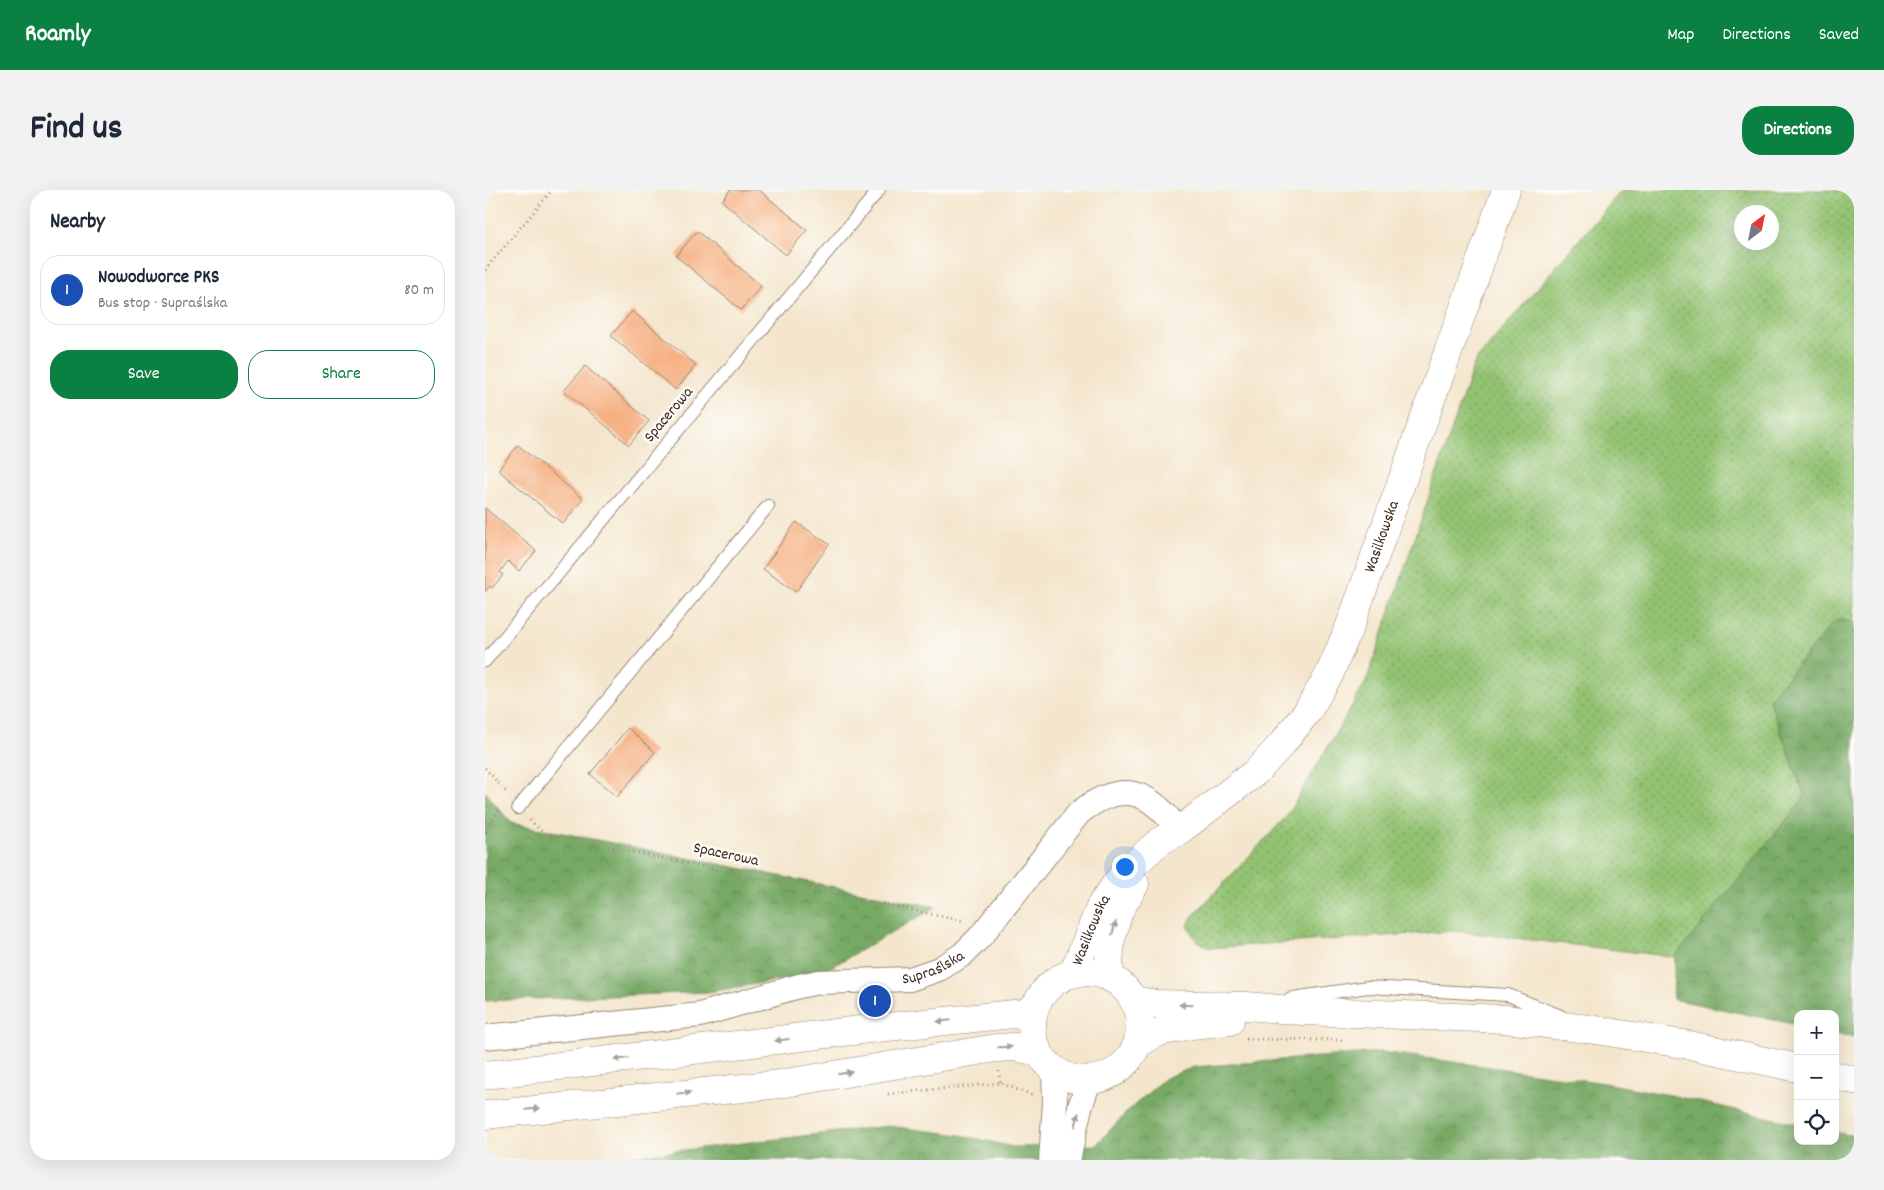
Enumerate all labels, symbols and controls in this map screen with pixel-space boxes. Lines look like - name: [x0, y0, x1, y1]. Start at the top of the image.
- text: Roamly: [25, 18, 91, 52]
- text: Map: [1667, 23, 1694, 48]
- text: Directions: [1722, 23, 1791, 48]
- text: Saved: [1819, 23, 1859, 48]
- text: Find us: [30, 105, 122, 155]
- button: Directions: [1742, 106, 1854, 155]
- north arrow: [1734, 205, 1779, 250]
- text: Nearby: [50, 208, 105, 238]
- text: Nowodworce PKS: [98, 265, 219, 292]
- text: 1: [65, 279, 69, 302]
- text: 80 m: [404, 279, 434, 302]
- text: Bus stop · Supraślska: [98, 292, 227, 315]
- button: Save: [50, 350, 238, 399]
- button: Share: [248, 350, 435, 399]
- street label: Spacerowa: [639, 382, 699, 448]
- street label: Wasilkowska: [1358, 497, 1406, 576]
- street label: Spacerowa: [691, 837, 761, 873]
- your location: [1112, 854, 1138, 880]
- street label: Wasilkowska: [1066, 889, 1117, 969]
- one-way arrow: [1110, 921, 1118, 936]
- street label: Supraślska: [902, 944, 969, 991]
- pin: 1: [859, 982, 891, 1020]
- one-way arrow: [1178, 1001, 1194, 1009]
- map controls: [1794, 1010, 1839, 1145]
- button: +: [1794, 1010, 1839, 1055]
- one-way arrow: [936, 1018, 952, 1026]
- one-way arrow: [774, 1036, 790, 1044]
- one-way arrow: [998, 1043, 1014, 1051]
- one-way arrow: [613, 1055, 629, 1063]
- button: −: [1794, 1055, 1839, 1100]
- one-way arrow: [837, 1069, 853, 1077]
- one-way arrow: [676, 1089, 692, 1097]
- button: locate: [1794, 1100, 1839, 1145]
- one-way arrow: [526, 1105, 542, 1113]
- one-way arrow: [1073, 1112, 1081, 1127]

